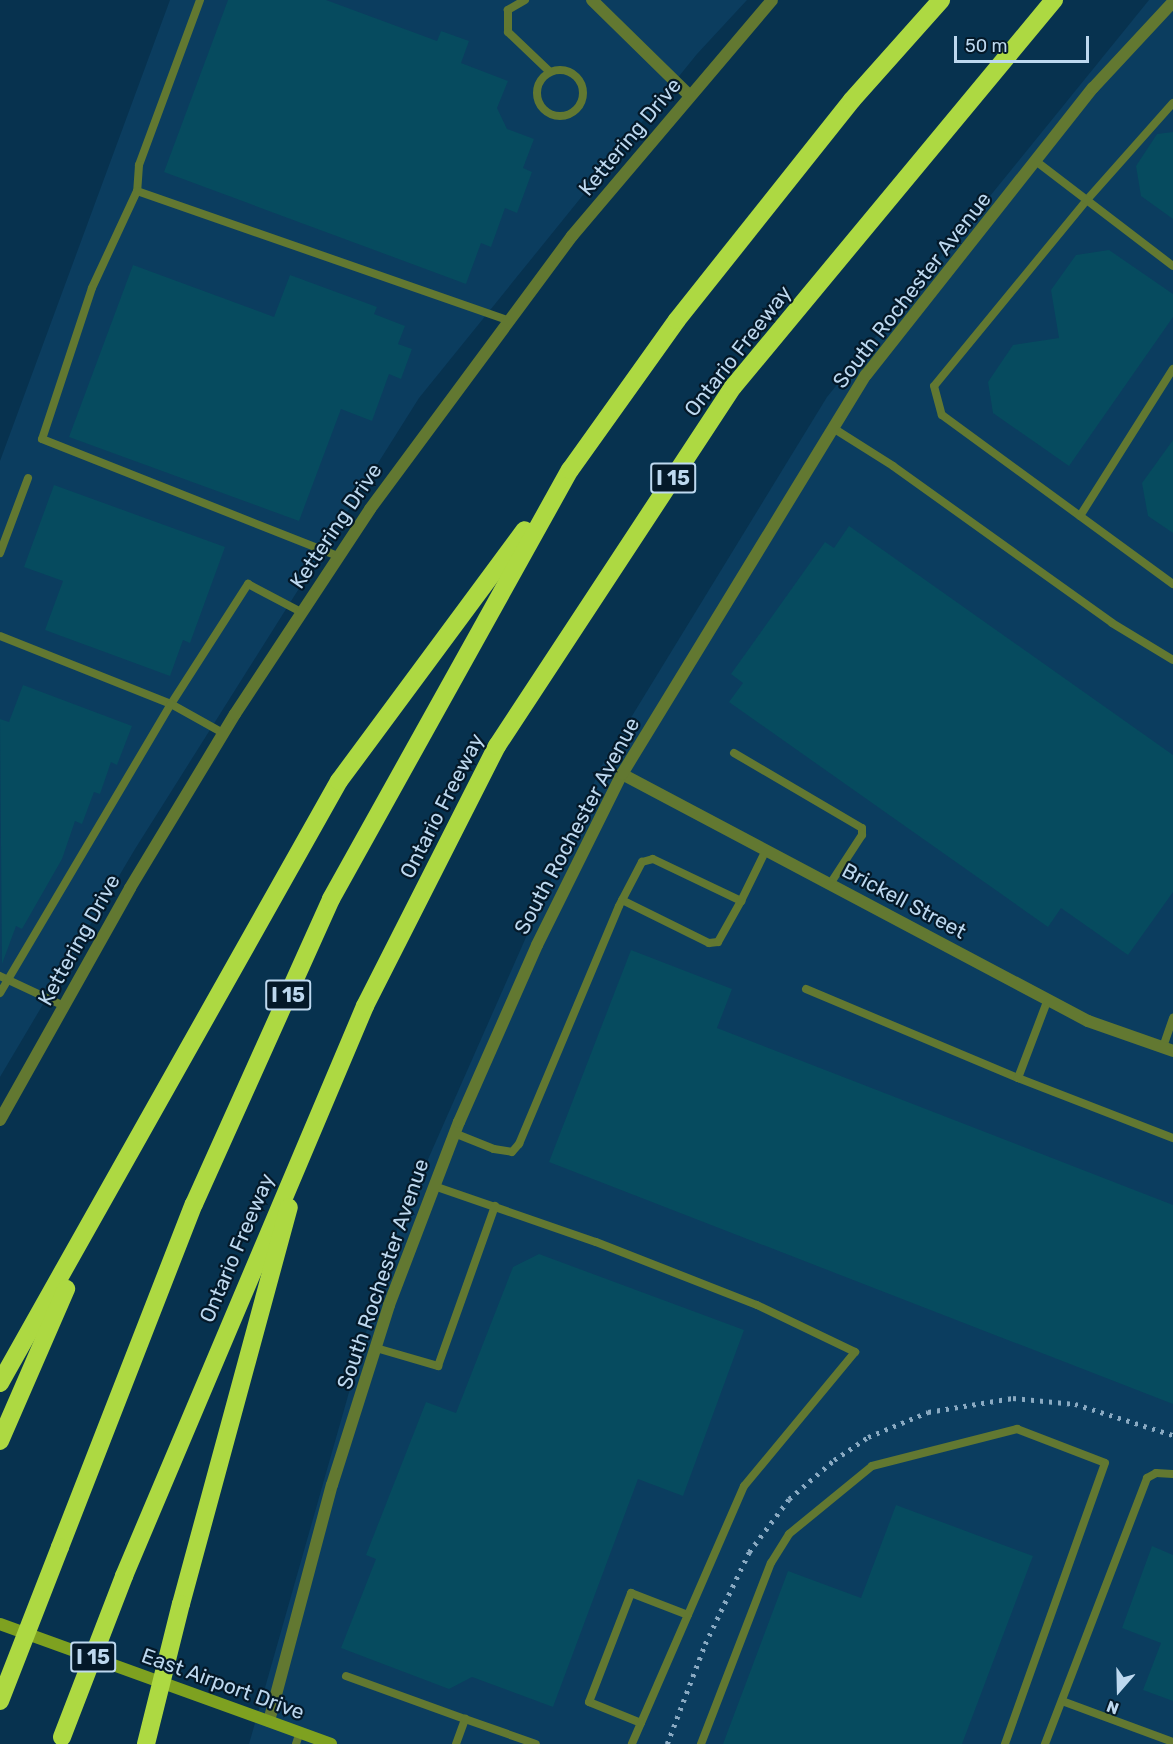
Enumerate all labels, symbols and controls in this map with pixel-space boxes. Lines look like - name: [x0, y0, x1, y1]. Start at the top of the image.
- scale bar: [957, 24, 1092, 62]
- text: 50 m: [965, 35, 1008, 57]
- street label: Kettering Drive: [573, 73, 687, 201]
- street label: South Rochester Avenue: [827, 186, 997, 394]
- street label: Ontario Freeway: [679, 280, 797, 422]
- street label: Kettering Drive: [285, 458, 387, 594]
- road number: I 15: [649, 461, 697, 495]
- street label: South Rochester Avenue: [509, 713, 645, 939]
- street label: Ontario Freeway: [395, 729, 489, 883]
- street label: Brickell Street: [838, 858, 970, 944]
- street label: Kettering Drive: [33, 870, 125, 1010]
- road number: I 15: [264, 978, 312, 1012]
- street label: South Rochester Avenue: [332, 1155, 434, 1393]
- street label: Ontario Freeway: [194, 1170, 280, 1326]
- road number: I 15: [69, 1640, 117, 1674]
- street label: East Airport Drive: [138, 1643, 308, 1725]
- north arrow: [1089, 1660, 1149, 1720]
- text: N: [1104, 1696, 1121, 1718]

